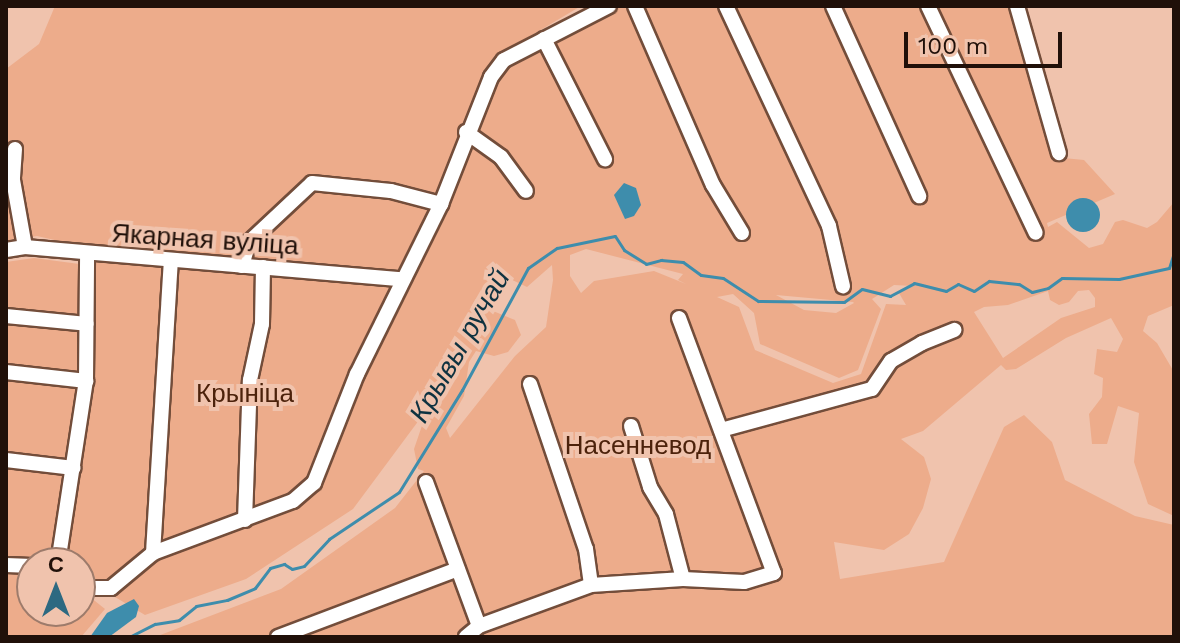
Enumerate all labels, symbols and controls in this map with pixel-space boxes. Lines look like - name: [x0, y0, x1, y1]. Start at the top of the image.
- scale bar: [908, 16, 1066, 66]
- text: 100 m: [918, 32, 988, 60]
- street label: Якарная вуліца: [110, 218, 300, 262]
- water label: Крывы ручай: [403, 263, 517, 429]
- park label: Крыніца: [196, 378, 294, 410]
- park label: Насенневод: [565, 430, 711, 462]
- north arrow: [16, 547, 96, 627]
- text: С: [48, 552, 64, 577]

